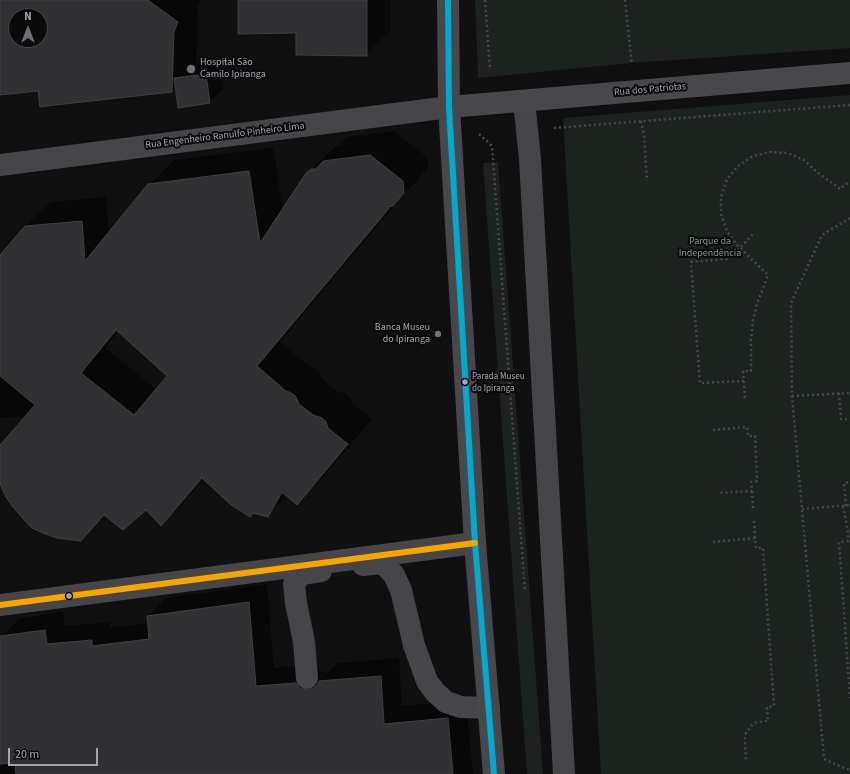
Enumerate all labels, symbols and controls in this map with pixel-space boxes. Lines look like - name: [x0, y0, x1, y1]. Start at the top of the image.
- north arrow: [8, 8, 48, 48]
- text: N: [24, 9, 32, 24]
- place label: Hospital São Camilo Ipiranga: [200, 57, 266, 80]
- marker: Hospital São Camilo Ipiranga: [185, 63, 197, 75]
- street label: Rua dos Patriotas: [613, 81, 687, 99]
- street label: Rua Engenheiro Ranulfo Pinheiro Lima: [145, 120, 305, 152]
- park label: Parque da Independência: [679, 236, 741, 260]
- place label: Banca Museu do Ipiranga: [375, 322, 430, 346]
- marker: Banca Museu do Ipiranga: [433, 329, 443, 339]
- place label: Parada Museu do Ipiranga: [472, 372, 525, 393]
- marker: Parada Museu do Ipiranga: [460, 377, 470, 387]
- unlabelled marker: [64, 591, 74, 601]
- scale bar: [10, 740, 100, 766]
- text: 20 m: [15, 746, 39, 763]

